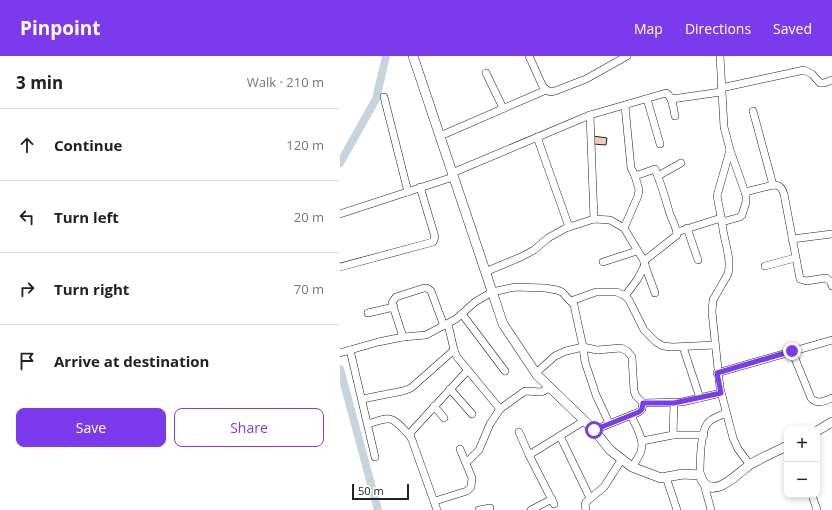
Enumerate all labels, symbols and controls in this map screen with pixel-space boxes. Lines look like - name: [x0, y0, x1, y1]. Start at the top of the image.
- text: Pinpoint: [20, 15, 101, 41]
- text: Map: [634, 19, 663, 38]
- text: Directions: [685, 19, 751, 38]
- text: Saved: [773, 19, 812, 38]
- text: 3 min: [16, 71, 63, 94]
- text: Walk · 210 m: [247, 73, 324, 91]
- icon: ahead: [16, 134, 38, 156]
- text: Continue: [54, 135, 122, 155]
- text: 120 m: [286, 136, 324, 154]
- icon: left: [16, 206, 38, 228]
- text: Turn left: [54, 207, 119, 227]
- text: 20 m: [294, 208, 324, 226]
- icon: right: [16, 278, 38, 300]
- text: Turn right: [54, 279, 129, 299]
- text: 70 m: [294, 280, 324, 298]
- route end: [783, 342, 801, 360]
- icon: arrive: [16, 350, 38, 372]
- text: Arrive at destination: [54, 351, 209, 371]
- button: Save: [16, 408, 166, 447]
- button: Share: [174, 408, 324, 447]
- route start: [585, 421, 603, 439]
- map controls: [784, 426, 820, 498]
- button: +: [784, 426, 820, 462]
- button: −: [784, 462, 820, 498]
- scale bar: [352, 482, 409, 501]
- text: 50 m: [358, 483, 384, 498]

